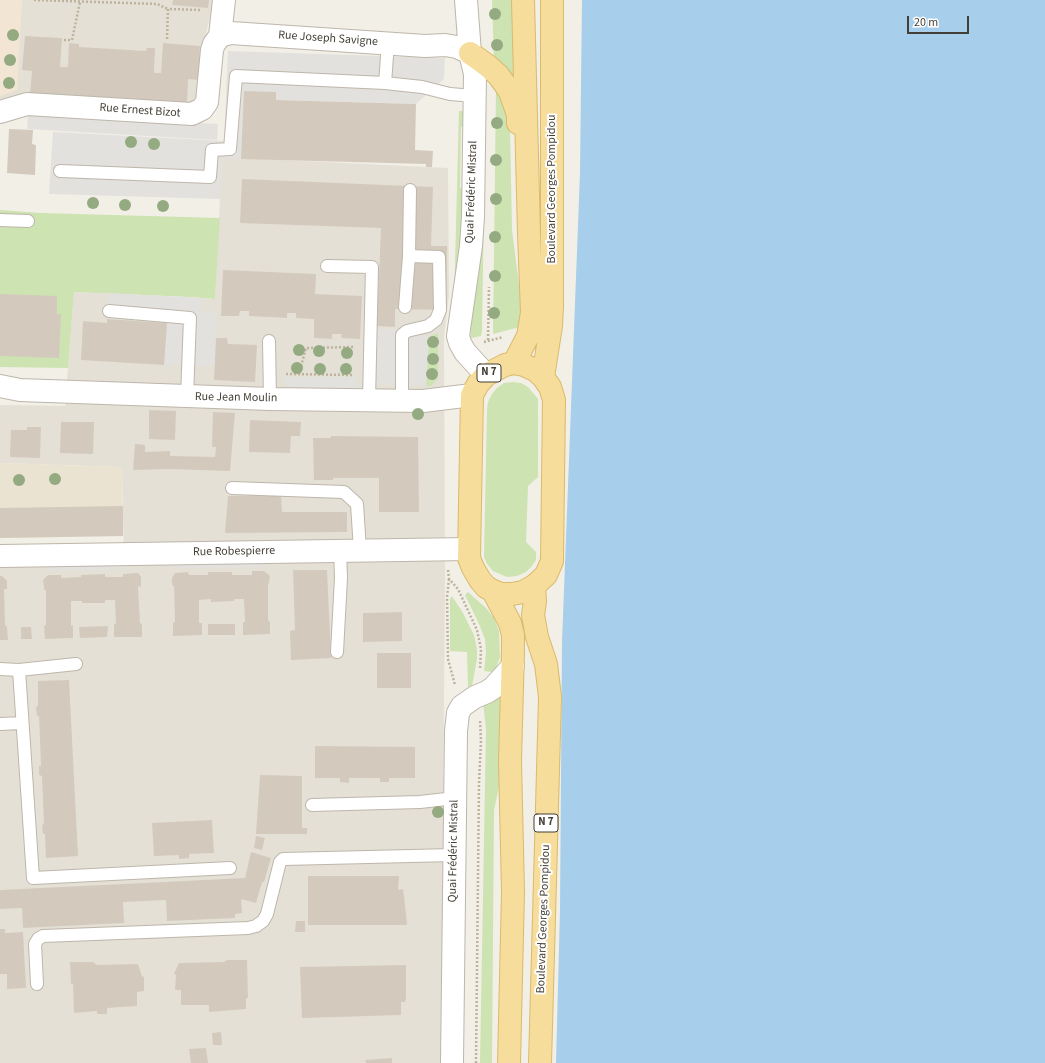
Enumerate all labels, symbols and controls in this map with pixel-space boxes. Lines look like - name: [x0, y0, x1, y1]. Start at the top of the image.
- scale bar: [909, 8, 971, 34]
- text: 20 m: [914, 14, 938, 31]
- street label: Rue Joseph Savigne: [278, 28, 378, 50]
- street label: Rue Ernest Bizot: [99, 101, 181, 121]
- street label: Boulevard Georges Pompidou: [545, 114, 559, 264]
- street label: Quai Frédéric Mistral: [463, 140, 481, 244]
- road number: N 7: [477, 364, 501, 382]
- street label: Rue Jean Moulin: [195, 390, 277, 406]
- street label: Rue Robespierre: [193, 544, 275, 560]
- street label: Quai Frédéric Mistral: [446, 800, 462, 902]
- road number: N 7: [534, 814, 558, 832]
- street label: Boulevard Georges Pompidou: [534, 844, 554, 994]

